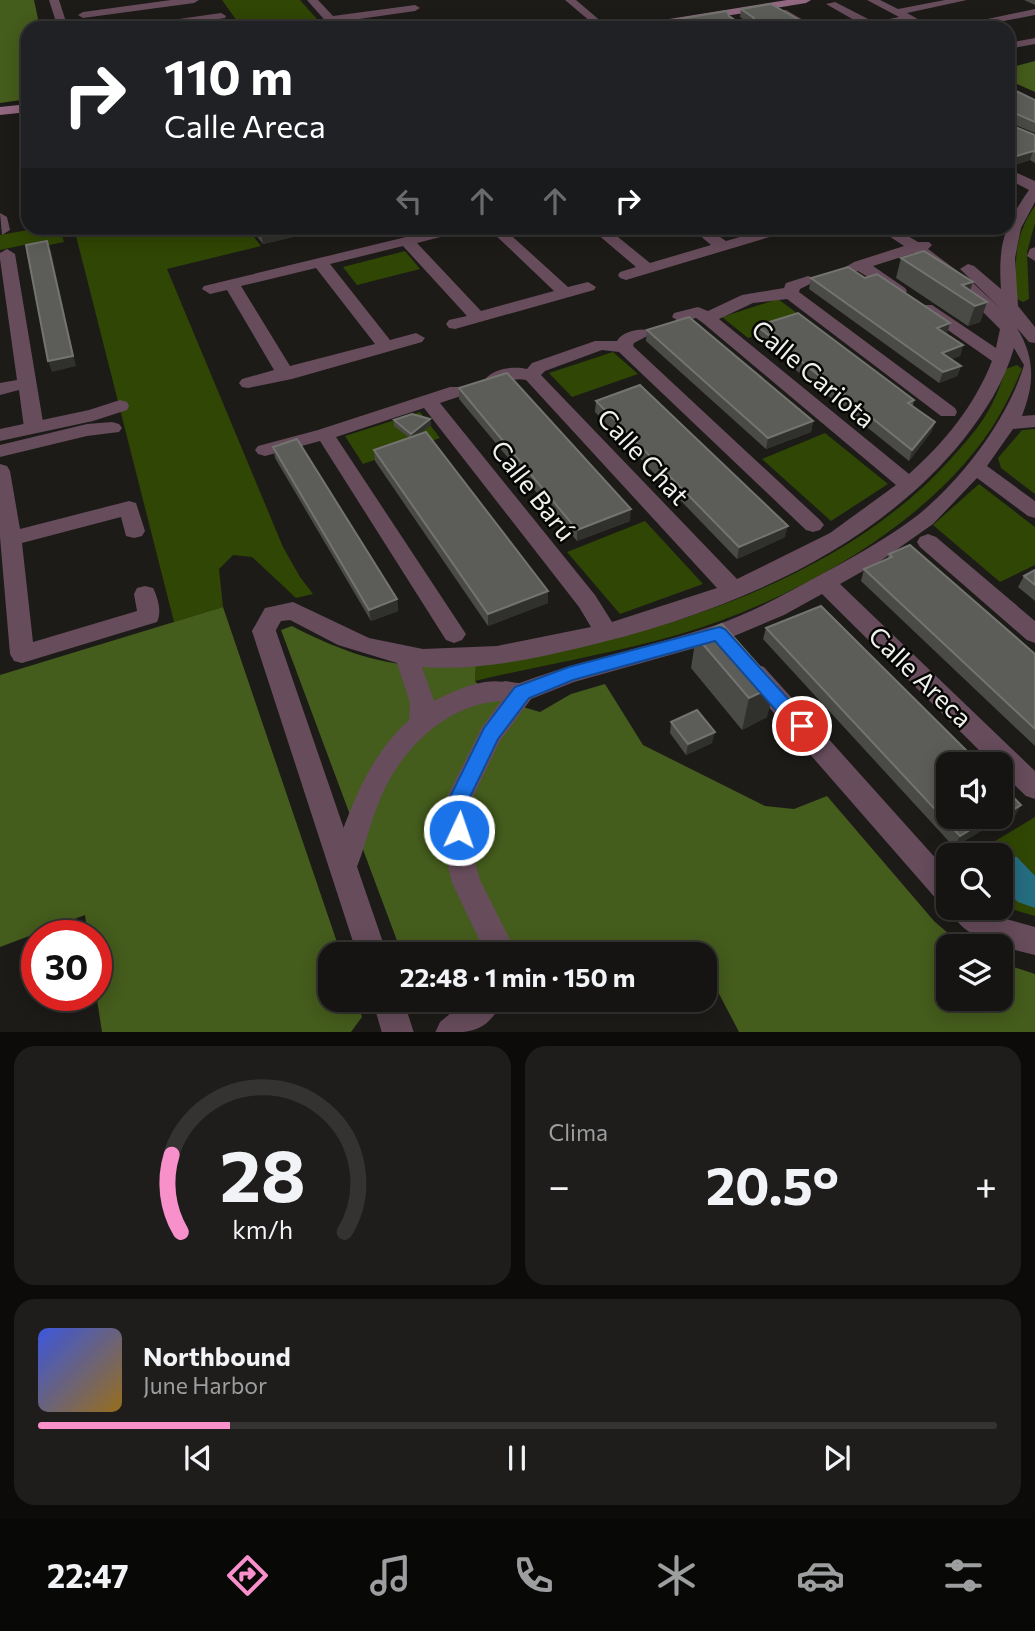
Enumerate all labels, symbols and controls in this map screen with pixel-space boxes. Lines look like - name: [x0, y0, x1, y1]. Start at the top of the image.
- text: 110 m: [164, 45, 293, 105]
- icon: right: [49, 49, 140, 140]
- text: Calle Areca: [164, 105, 326, 145]
- icon: left: [390, 182, 428, 220]
- icon: ahead: [463, 182, 501, 220]
- icon: ahead: [536, 182, 574, 220]
- icon: right: [609, 182, 647, 220]
- street label: Calle Cariota: [746, 312, 882, 434]
- street label: Calle Chat: [592, 401, 696, 511]
- street label: Calle Barú: [485, 434, 583, 546]
- street label: Calle Areca: [863, 619, 979, 733]
- pin: [772, 696, 832, 756]
- icon: arrive: [783, 707, 821, 745]
- map controls: [936, 752, 1013, 1011]
- button: sound: [936, 752, 1013, 829]
- position arrow: [422, 793, 496, 867]
- button: search: [936, 843, 1013, 920]
- speed limit sign: 30: [21, 920, 112, 1011]
- button: layers: [936, 934, 1013, 1011]
- text: 22:48 · 1 min · 150 m: [400, 961, 635, 992]
- text: Clima: [549, 1118, 608, 1146]
- text: 28: [219, 1128, 305, 1217]
- text: 20.5°: [706, 1152, 839, 1216]
- text: −: [549, 1161, 570, 1208]
- text: +: [975, 1161, 997, 1208]
- text: km/h: [232, 1213, 293, 1243]
- text: Northbound: [143, 1340, 291, 1371]
- text: June Harbor: [143, 1371, 267, 1399]
- icon: previous: [179, 1439, 217, 1477]
- icon: pause: [498, 1439, 536, 1477]
- icon: next: [818, 1439, 856, 1477]
- icon: directions: [223, 1551, 272, 1600]
- icon: music: [366, 1551, 415, 1600]
- icon: phone: [509, 1551, 558, 1600]
- icon: climate: [652, 1551, 701, 1600]
- icon: car: [796, 1551, 845, 1600]
- icon: filters: [939, 1551, 988, 1600]
- text: 22:47: [47, 1555, 129, 1595]

